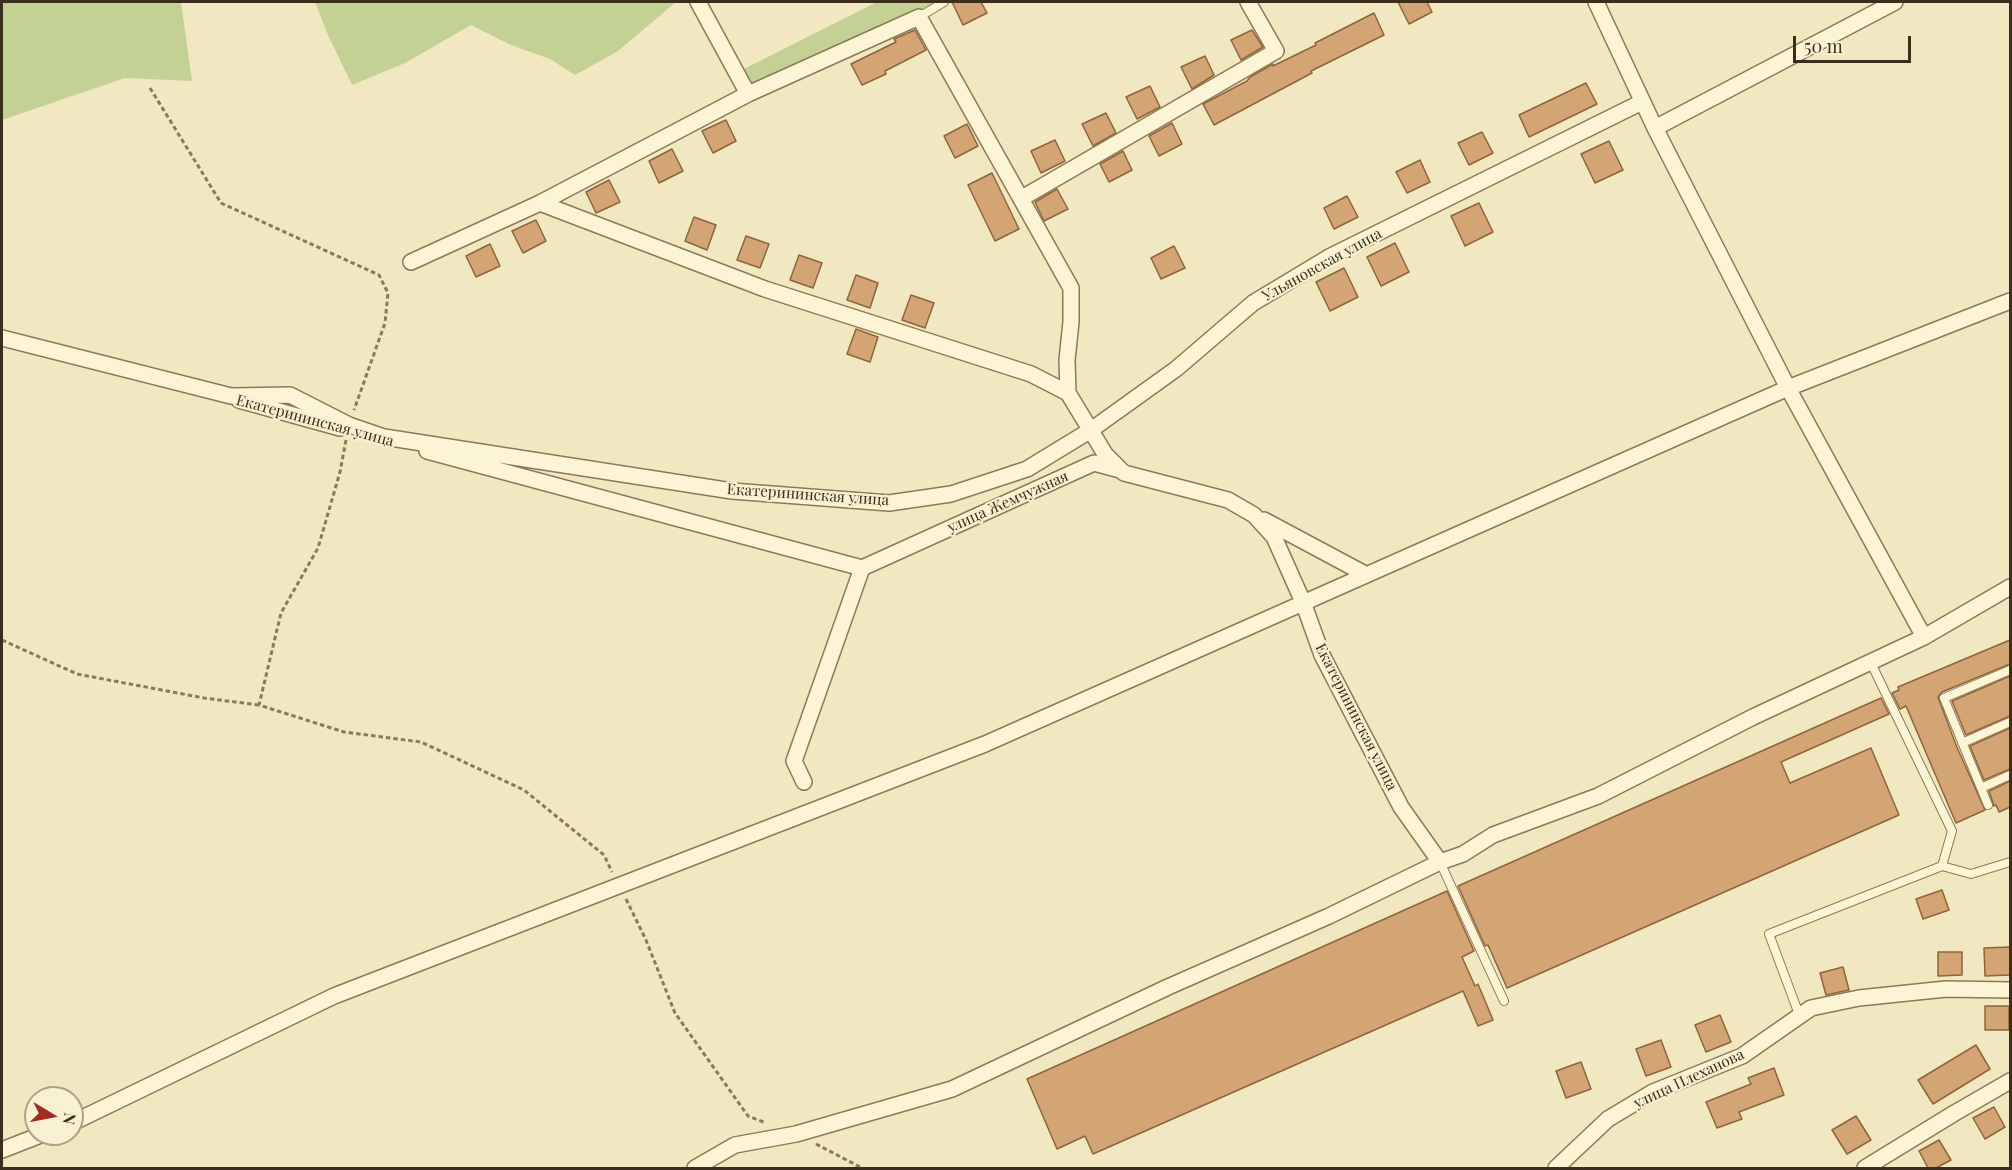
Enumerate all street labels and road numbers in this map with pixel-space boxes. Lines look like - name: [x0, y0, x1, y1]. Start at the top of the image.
- street label: Ульяновская улица: [1259, 225, 1385, 305]
- street label: Екатерининская улица: [234, 391, 396, 451]
- street label: улица Жемчужная: [945, 467, 1071, 537]
- street label: Екатерининская улица: [726, 480, 890, 510]
- street label: Екатерининская улица: [1311, 641, 1401, 793]
- street label: улица Плеханова: [1631, 1046, 1747, 1112]

